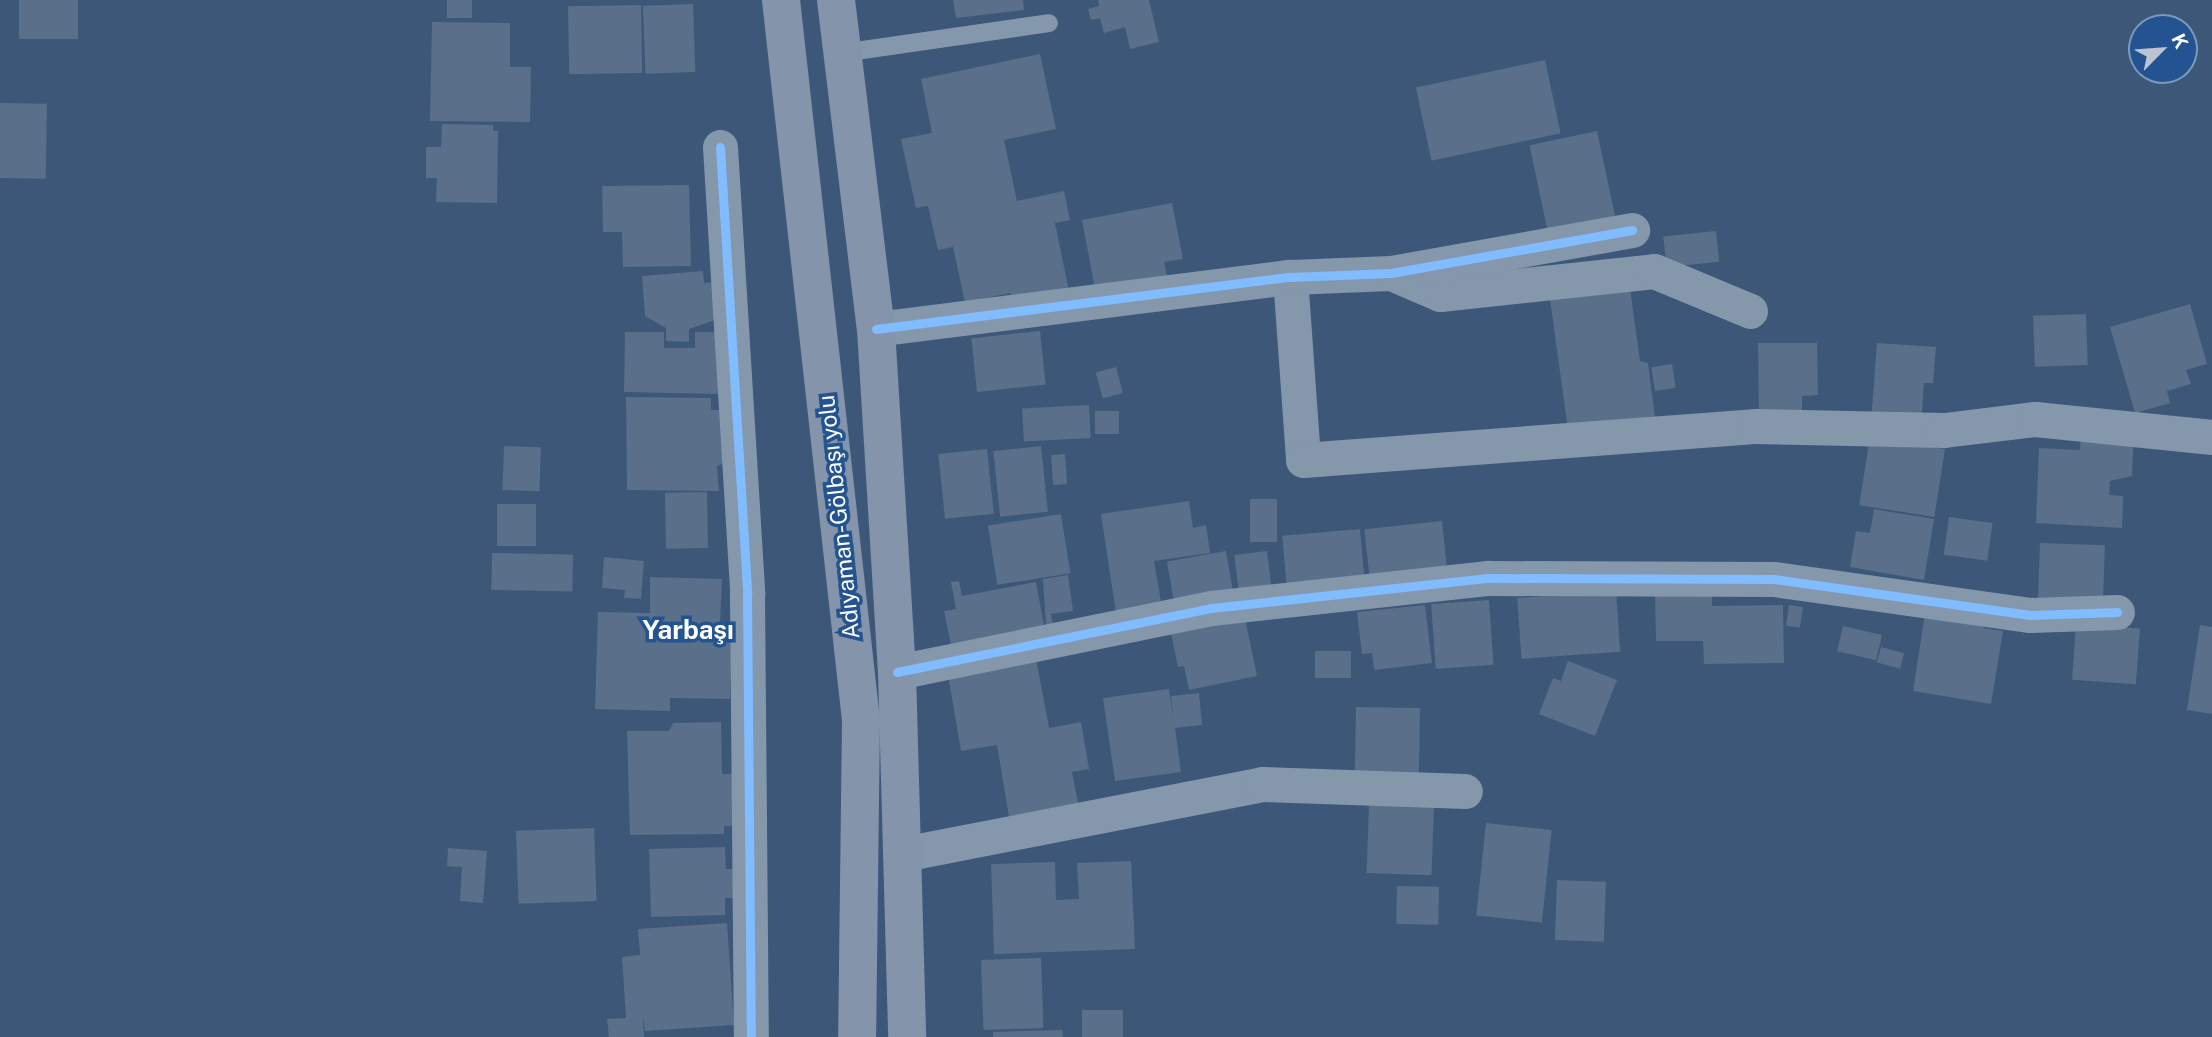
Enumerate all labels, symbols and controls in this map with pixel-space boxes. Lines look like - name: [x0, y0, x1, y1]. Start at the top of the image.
- north arrow: [2128, 14, 2198, 84]
- text: K: [2167, 30, 2193, 52]
- street label: Adıyaman-Gölbaşı yolu: [812, 394, 866, 640]
- district label: Yarbaşı: [642, 614, 734, 646]

